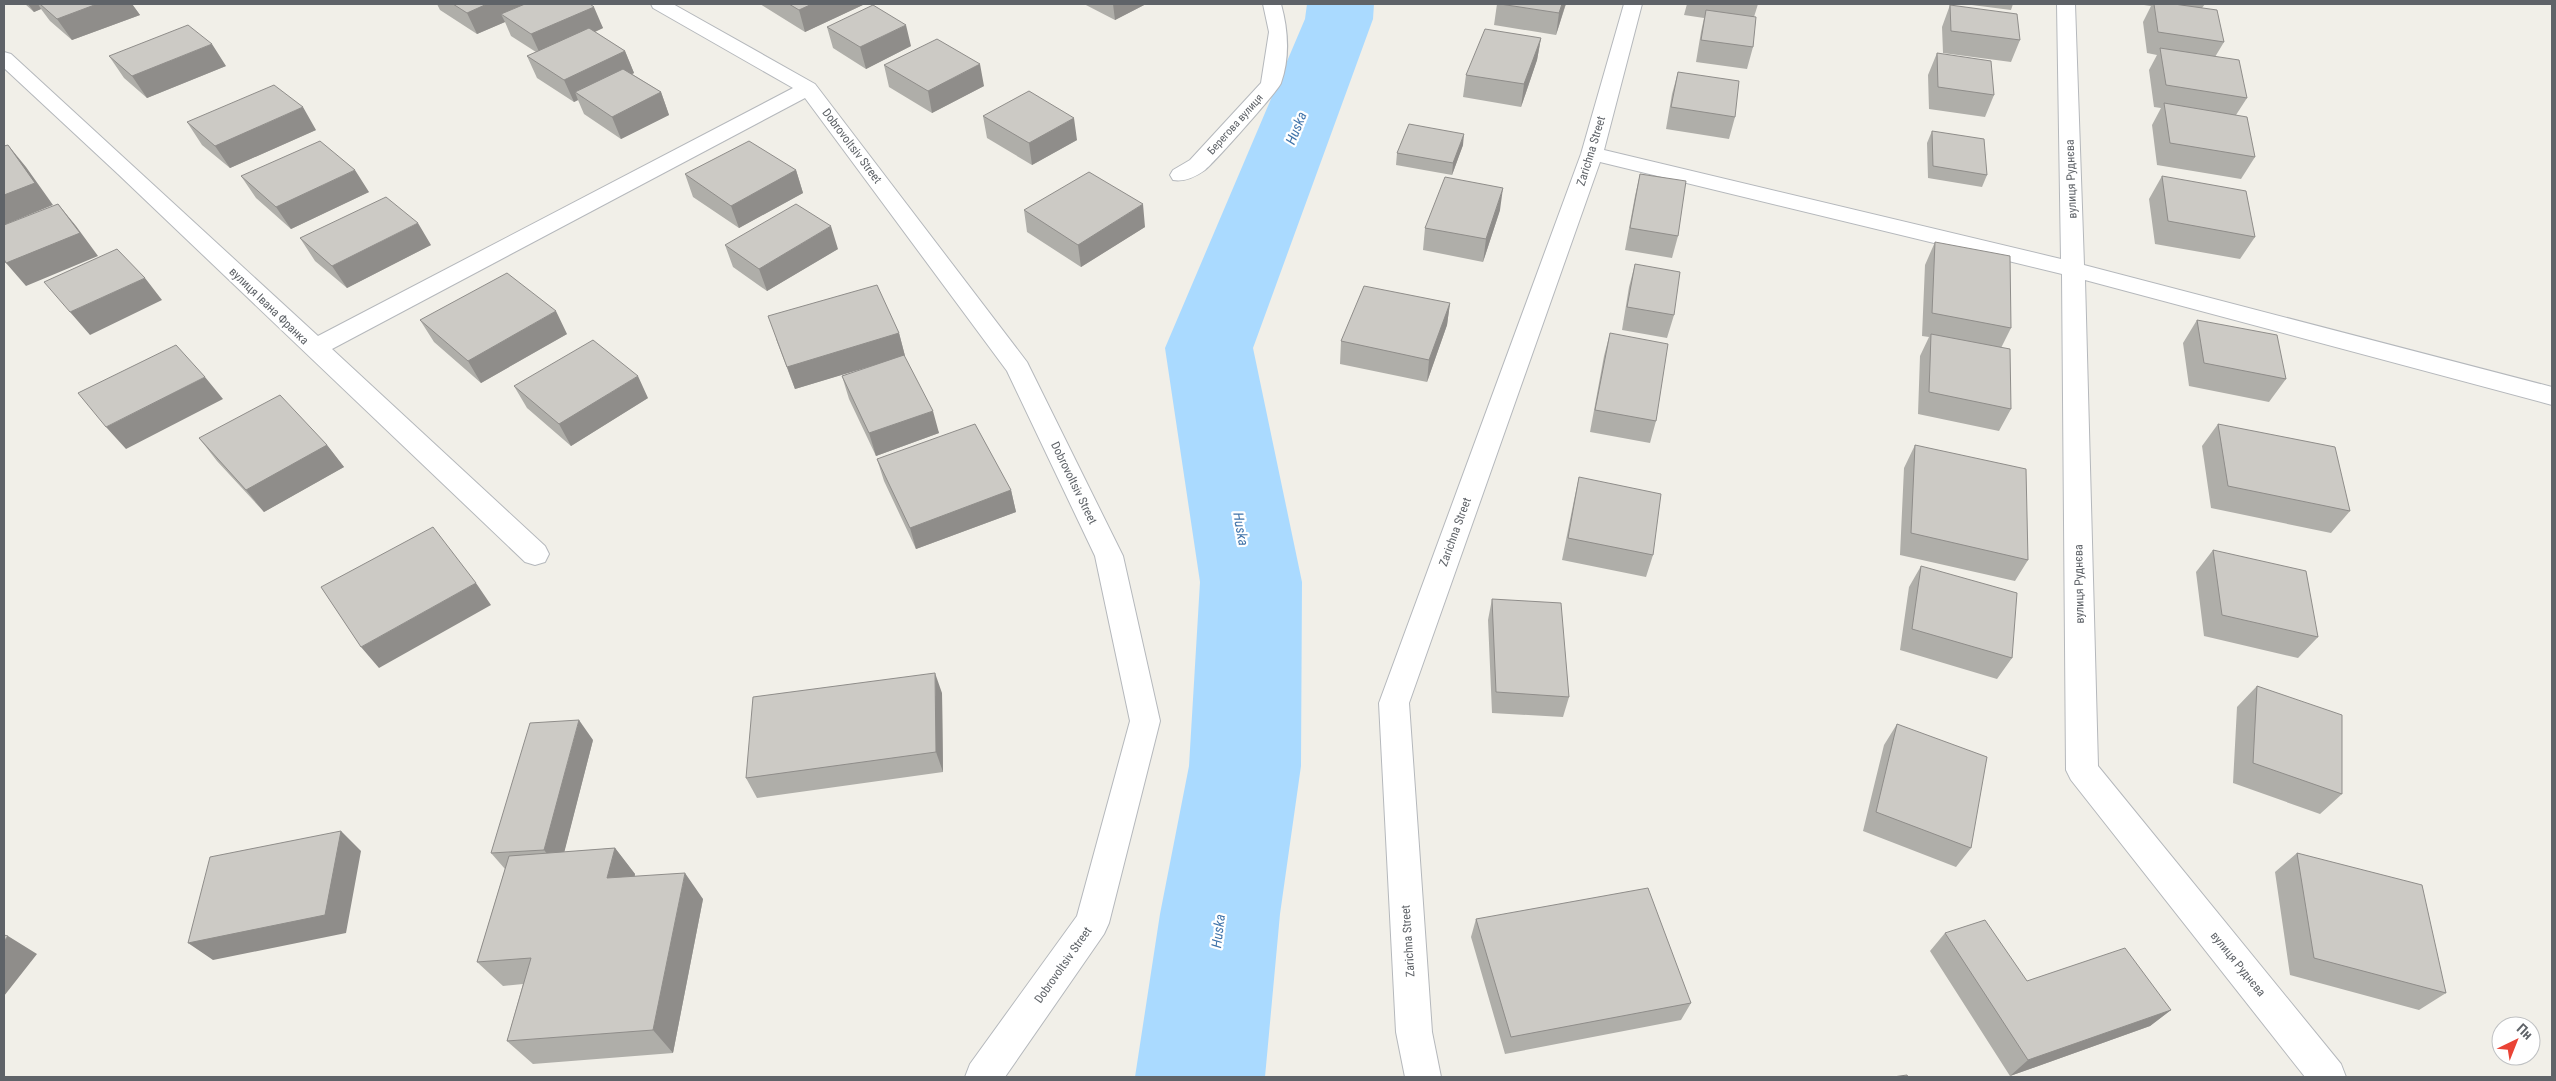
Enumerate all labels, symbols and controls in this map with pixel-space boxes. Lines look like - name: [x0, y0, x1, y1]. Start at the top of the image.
- street label: Берегова вулиця: [1205, 91, 1266, 157]
- street label: Dobrovoltsiv Street: [819, 106, 885, 186]
- water label: Huska: [1282, 109, 1310, 147]
- street label: Zarichna Street: [1574, 114, 1608, 188]
- street label: вулиця Руднєва: [2063, 139, 2079, 219]
- street label: вулиця Івана Франка: [226, 265, 312, 348]
- street label: Dobrovoltsiv Street: [1048, 440, 1100, 527]
- street label: Zarichna Street: [1436, 495, 1474, 568]
- water label: Huska: [1230, 511, 1252, 547]
- street label: вулиця Руднєва: [2071, 544, 2087, 624]
- street label: Zarichna Street: [1398, 904, 1418, 978]
- water label: Huska: [1208, 913, 1228, 949]
- street label: Dobrovoltsiv Street: [1031, 924, 1095, 1006]
- street label: вулиця Руднєва: [2208, 929, 2269, 999]
- north arrow: [2491, 1016, 2541, 1066]
- text: Пн: [2514, 1020, 2536, 1043]

